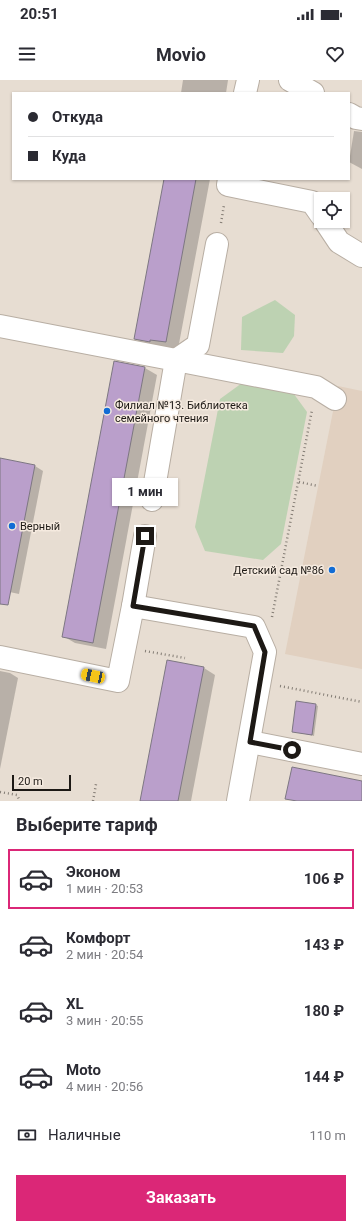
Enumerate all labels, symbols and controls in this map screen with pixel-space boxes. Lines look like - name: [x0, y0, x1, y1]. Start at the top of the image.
- text: 20:51: [20, 5, 59, 23]
- icon: menu: [16, 43, 38, 65]
- icon: heart: [324, 43, 346, 65]
- text: Movio: [156, 44, 206, 65]
- text: Откуда: [52, 108, 103, 126]
- text: Куда: [52, 147, 86, 165]
- map controls: [314, 192, 350, 228]
- button: locate: [314, 192, 350, 228]
- place label: Филиал №13. Библиотека семейного чтения: [115, 399, 248, 425]
- marker: Филиал №13. Библиотека семейного чтения: [102, 406, 112, 416]
- callout: 1 мин: [112, 478, 178, 506]
- text: 1 мин: [127, 484, 163, 499]
- place label: Верный: [20, 520, 60, 533]
- marker: Верный: [7, 521, 17, 531]
- route end: [136, 527, 154, 545]
- place label: Детский сад №86: [233, 564, 324, 577]
- marker: Детский сад №86: [327, 565, 337, 575]
- car: [80, 668, 106, 684]
- route start: [283, 741, 301, 759]
- scale bar: [12, 773, 71, 792]
- text: 20 m: [18, 775, 43, 788]
- text: Выберите тариф: [16, 814, 158, 835]
- icon: car: [18, 861, 54, 897]
- text: Эконом: [66, 863, 121, 881]
- text: 106 ₽: [304, 870, 344, 888]
- text: 1 мин · 20:53: [66, 881, 143, 896]
- icon: car: [18, 927, 54, 963]
- text: Комфорт: [66, 929, 130, 947]
- text: 143 ₽: [304, 936, 344, 954]
- text: 2 мин · 20:54: [66, 947, 143, 962]
- icon: car: [18, 993, 54, 1029]
- text: XL: [66, 995, 84, 1013]
- text: 180 ₽: [304, 1002, 344, 1020]
- text: 3 мин · 20:55: [66, 1013, 143, 1028]
- icon: car: [18, 1059, 54, 1095]
- text: Moto: [66, 1061, 101, 1079]
- text: 144 ₽: [304, 1068, 344, 1086]
- text: 4 мин · 20:56: [66, 1079, 143, 1094]
- icon: cash: [16, 1124, 38, 1146]
- text: Наличные: [48, 1126, 121, 1144]
- text: 110 m: [309, 1128, 346, 1143]
- button: Заказать: [16, 1175, 346, 1221]

